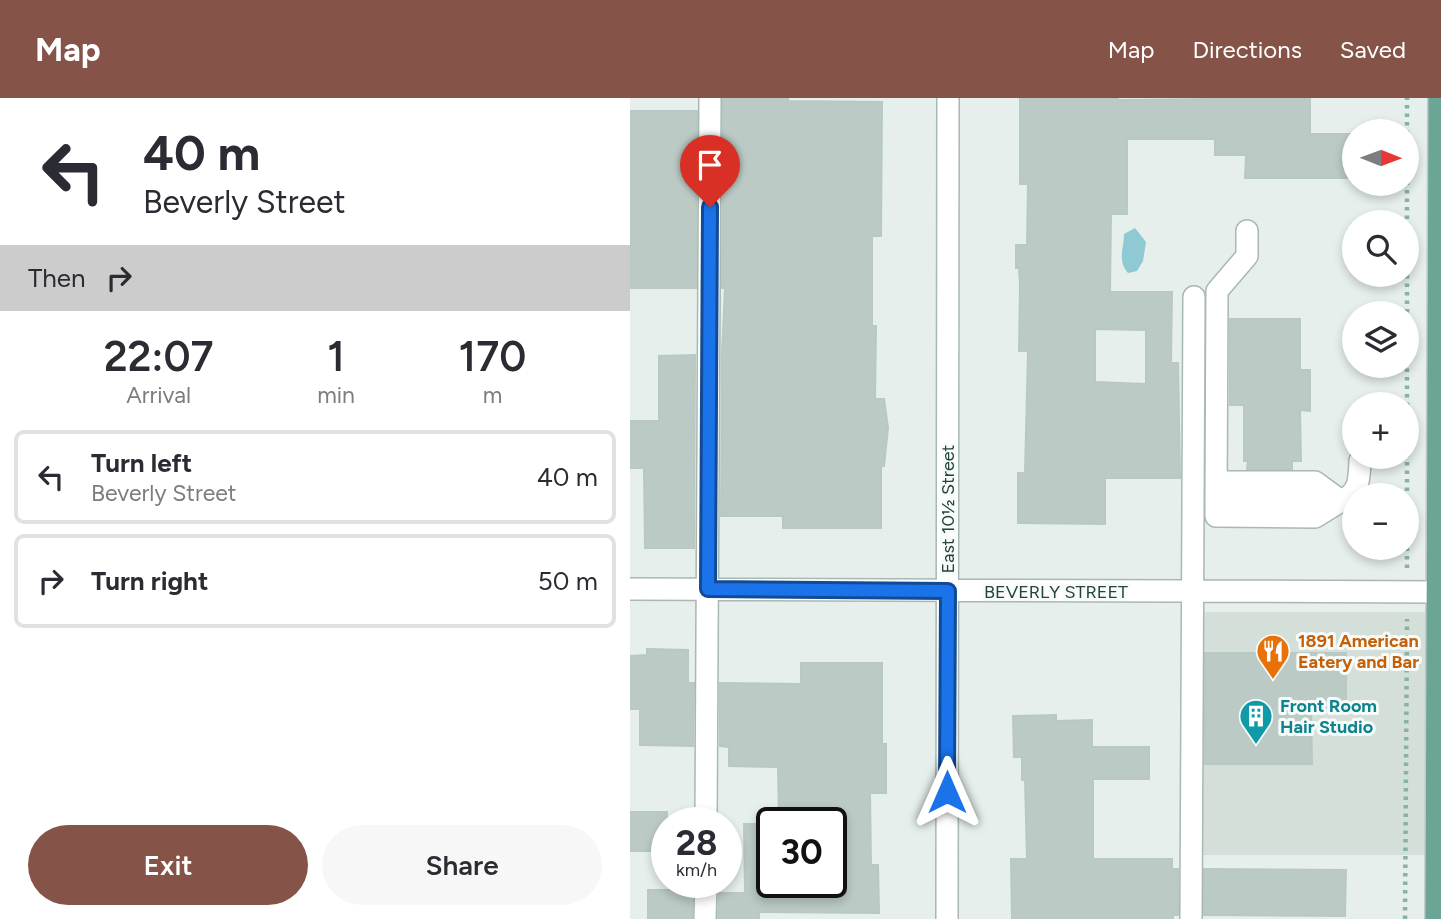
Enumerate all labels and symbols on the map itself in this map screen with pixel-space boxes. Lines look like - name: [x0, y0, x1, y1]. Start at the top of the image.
- north arrow: [1342, 119, 1419, 196]
- pin: [680, 135, 740, 207]
- street label: East 10½ Street: [937, 444, 959, 573]
- street label: BEVERLY STREET: [984, 581, 1128, 603]
- place label: 1891 American Eatery and Bar: [1298, 630, 1419, 673]
- restaurant icon: 1891 American Eatery and Bar: [1254, 632, 1292, 681]
- place label: Front Room Hair Studio: [1280, 695, 1377, 738]
- building icon: Front Room Hair Studio: [1237, 697, 1275, 746]
- position arrow: [910, 755, 984, 829]
- speed limit sign: 30: [756, 807, 847, 898]

